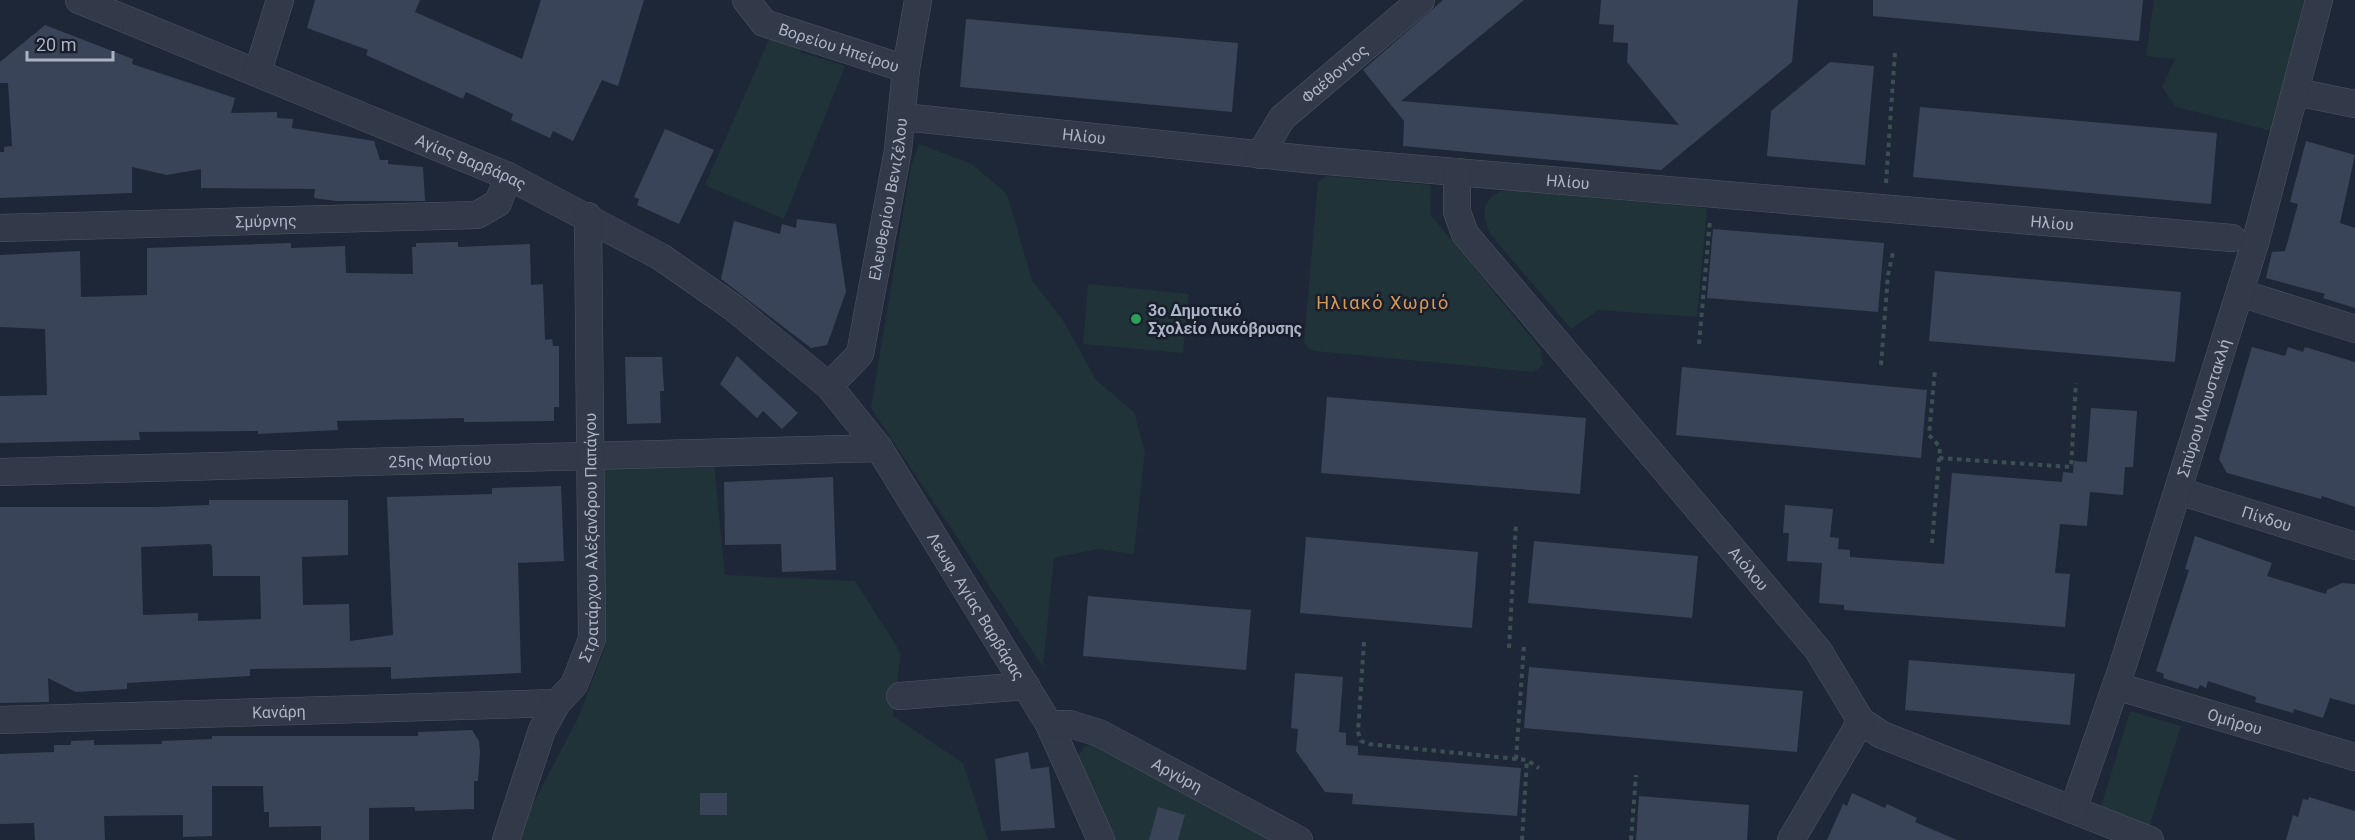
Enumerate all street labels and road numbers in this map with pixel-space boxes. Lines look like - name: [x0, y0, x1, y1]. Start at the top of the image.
- street label: Βορείου Ηπείρου: [776, 19, 901, 76]
- street label: Φαέθοντος: [1298, 40, 1372, 107]
- street label: Ελευθερίου Βενιζέλου: [865, 117, 911, 282]
- street label: Ηλίου: [1061, 125, 1107, 148]
- street label: Αγίας Βαρβάρας: [413, 130, 529, 194]
- street label: Ηλίου: [1545, 171, 1590, 193]
- street label: Σμύρνης: [235, 211, 297, 232]
- street label: Ηλίου: [2030, 212, 2074, 234]
- street label: Σπύρου Μουστακλή: [2174, 337, 2234, 479]
- street label: Στρατάρχου Αλέξανδρου Παπάγου: [575, 413, 602, 665]
- street label: 25ης Μαρτίου: [388, 450, 492, 471]
- street label: Πίνδου: [2239, 502, 2294, 536]
- street label: Λεωφ. Αγίας Βαρβάρας: [923, 529, 1029, 684]
- street label: Αιόλου: [1724, 543, 1772, 595]
- street label: Κανάρη: [252, 702, 306, 722]
- street label: Ομήρου: [2205, 705, 2264, 739]
- street label: Αργύρη: [1148, 754, 1205, 796]

